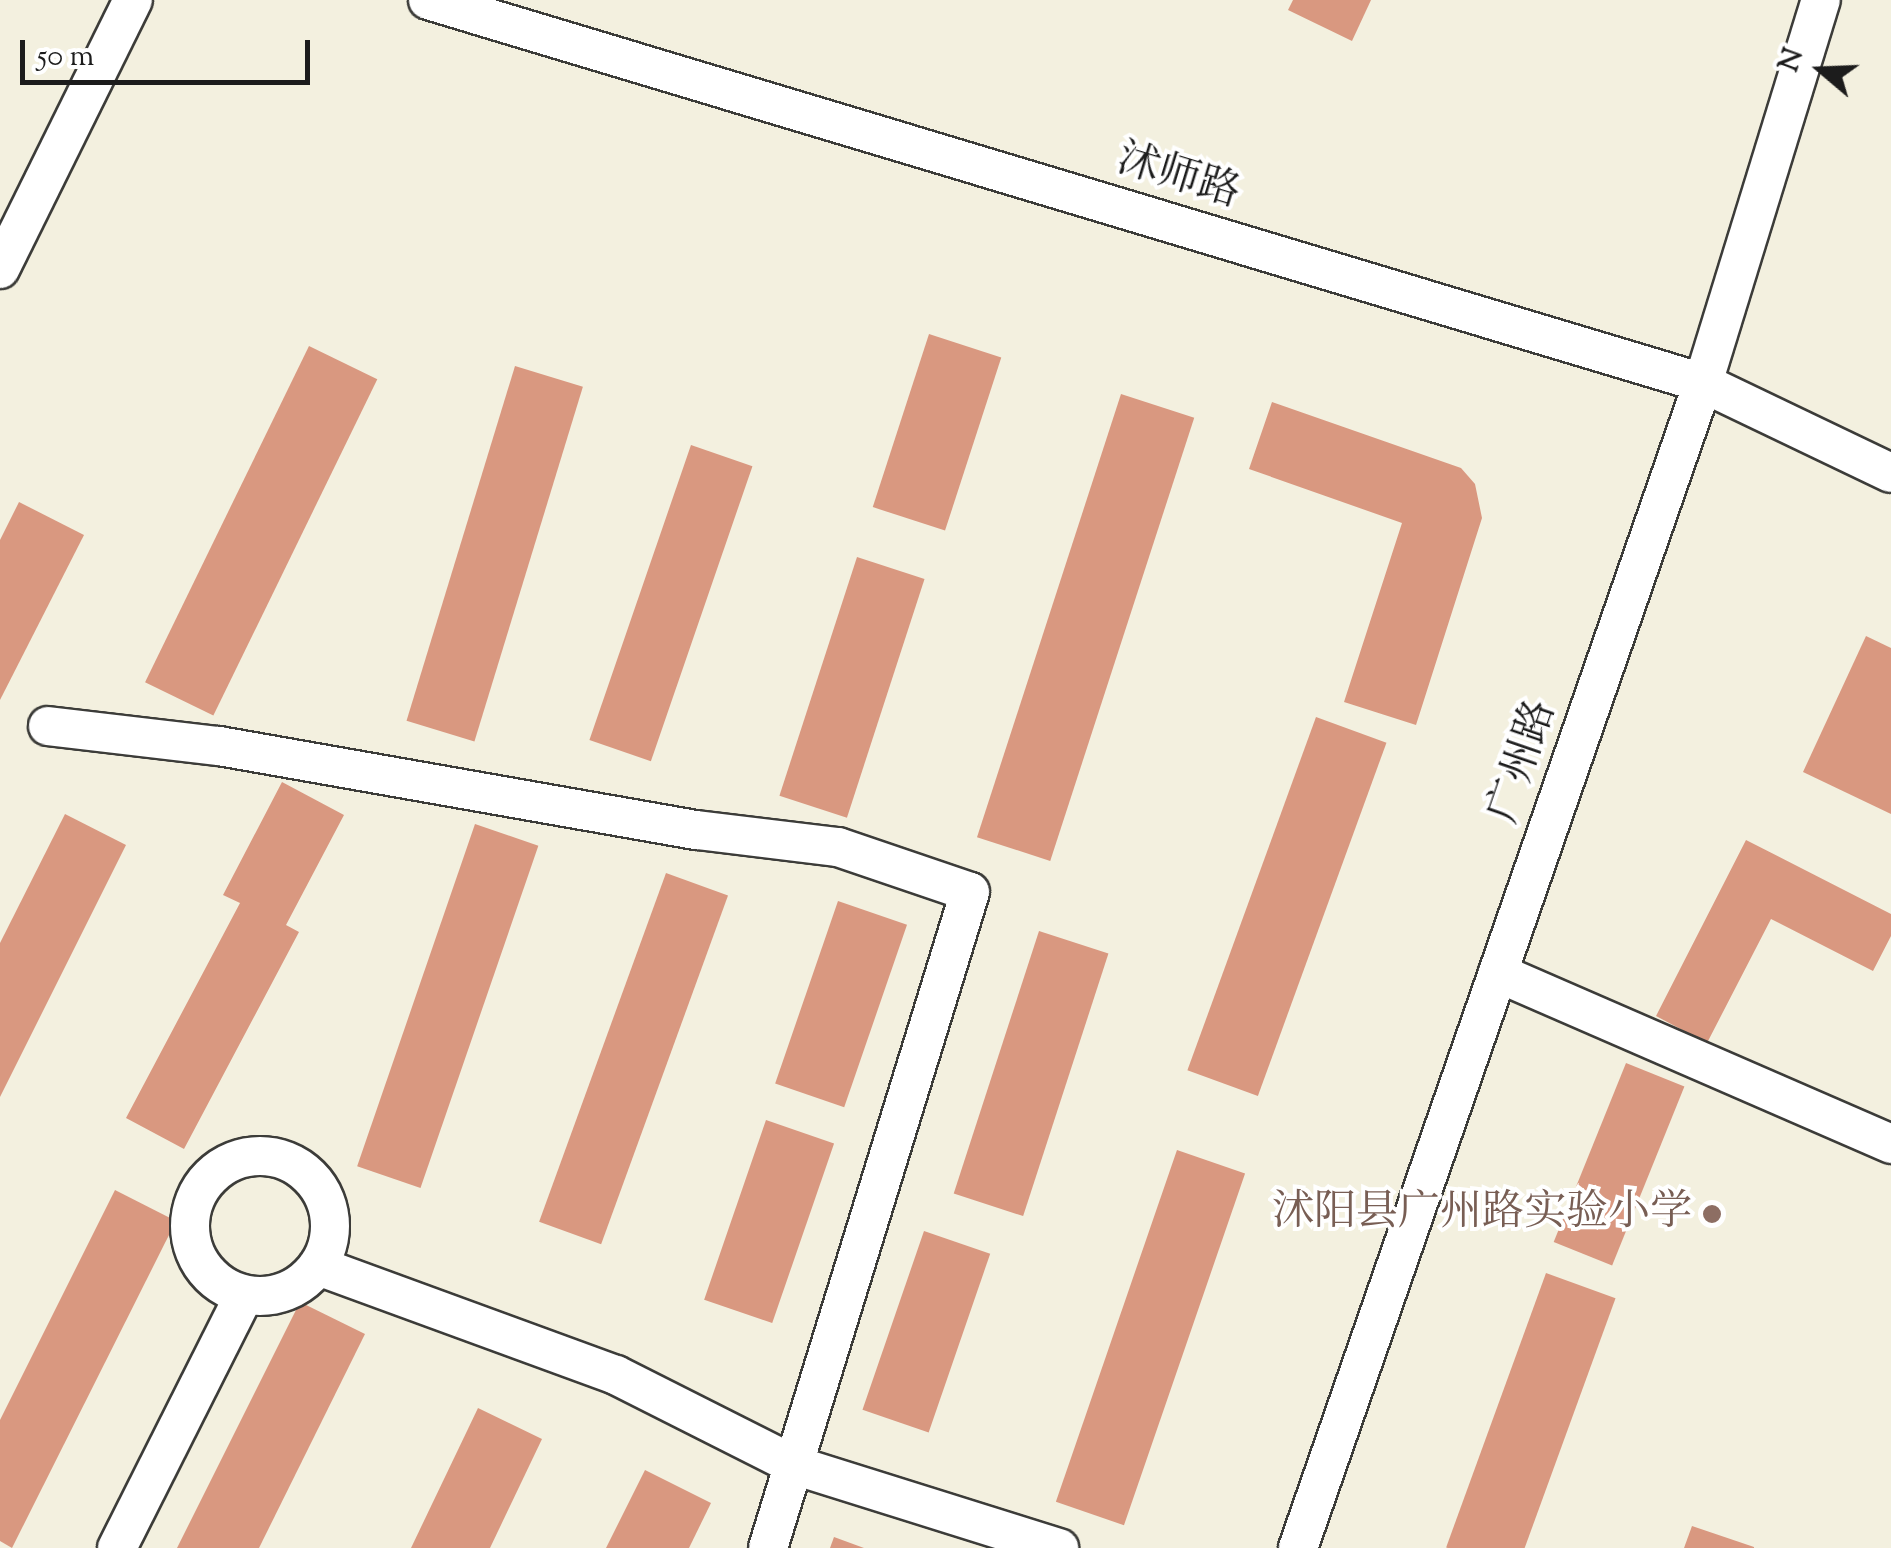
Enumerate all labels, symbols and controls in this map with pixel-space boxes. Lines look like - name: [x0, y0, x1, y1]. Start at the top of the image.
- scale bar: [25, 20, 315, 82]
- north arrow: [1771, 20, 1871, 120]
- text: 50 m: [37, 36, 94, 79]
- text: N: [1770, 43, 1815, 77]
- street label: 沭师路: [1110, 135, 1246, 221]
- street label: 广州路: [1480, 694, 1568, 830]
- place label: 沭阳县广州路实验小学: [1272, 1189, 1692, 1239]
- marker: 沭阳县广州路实验小学: [1701, 1203, 1723, 1225]

